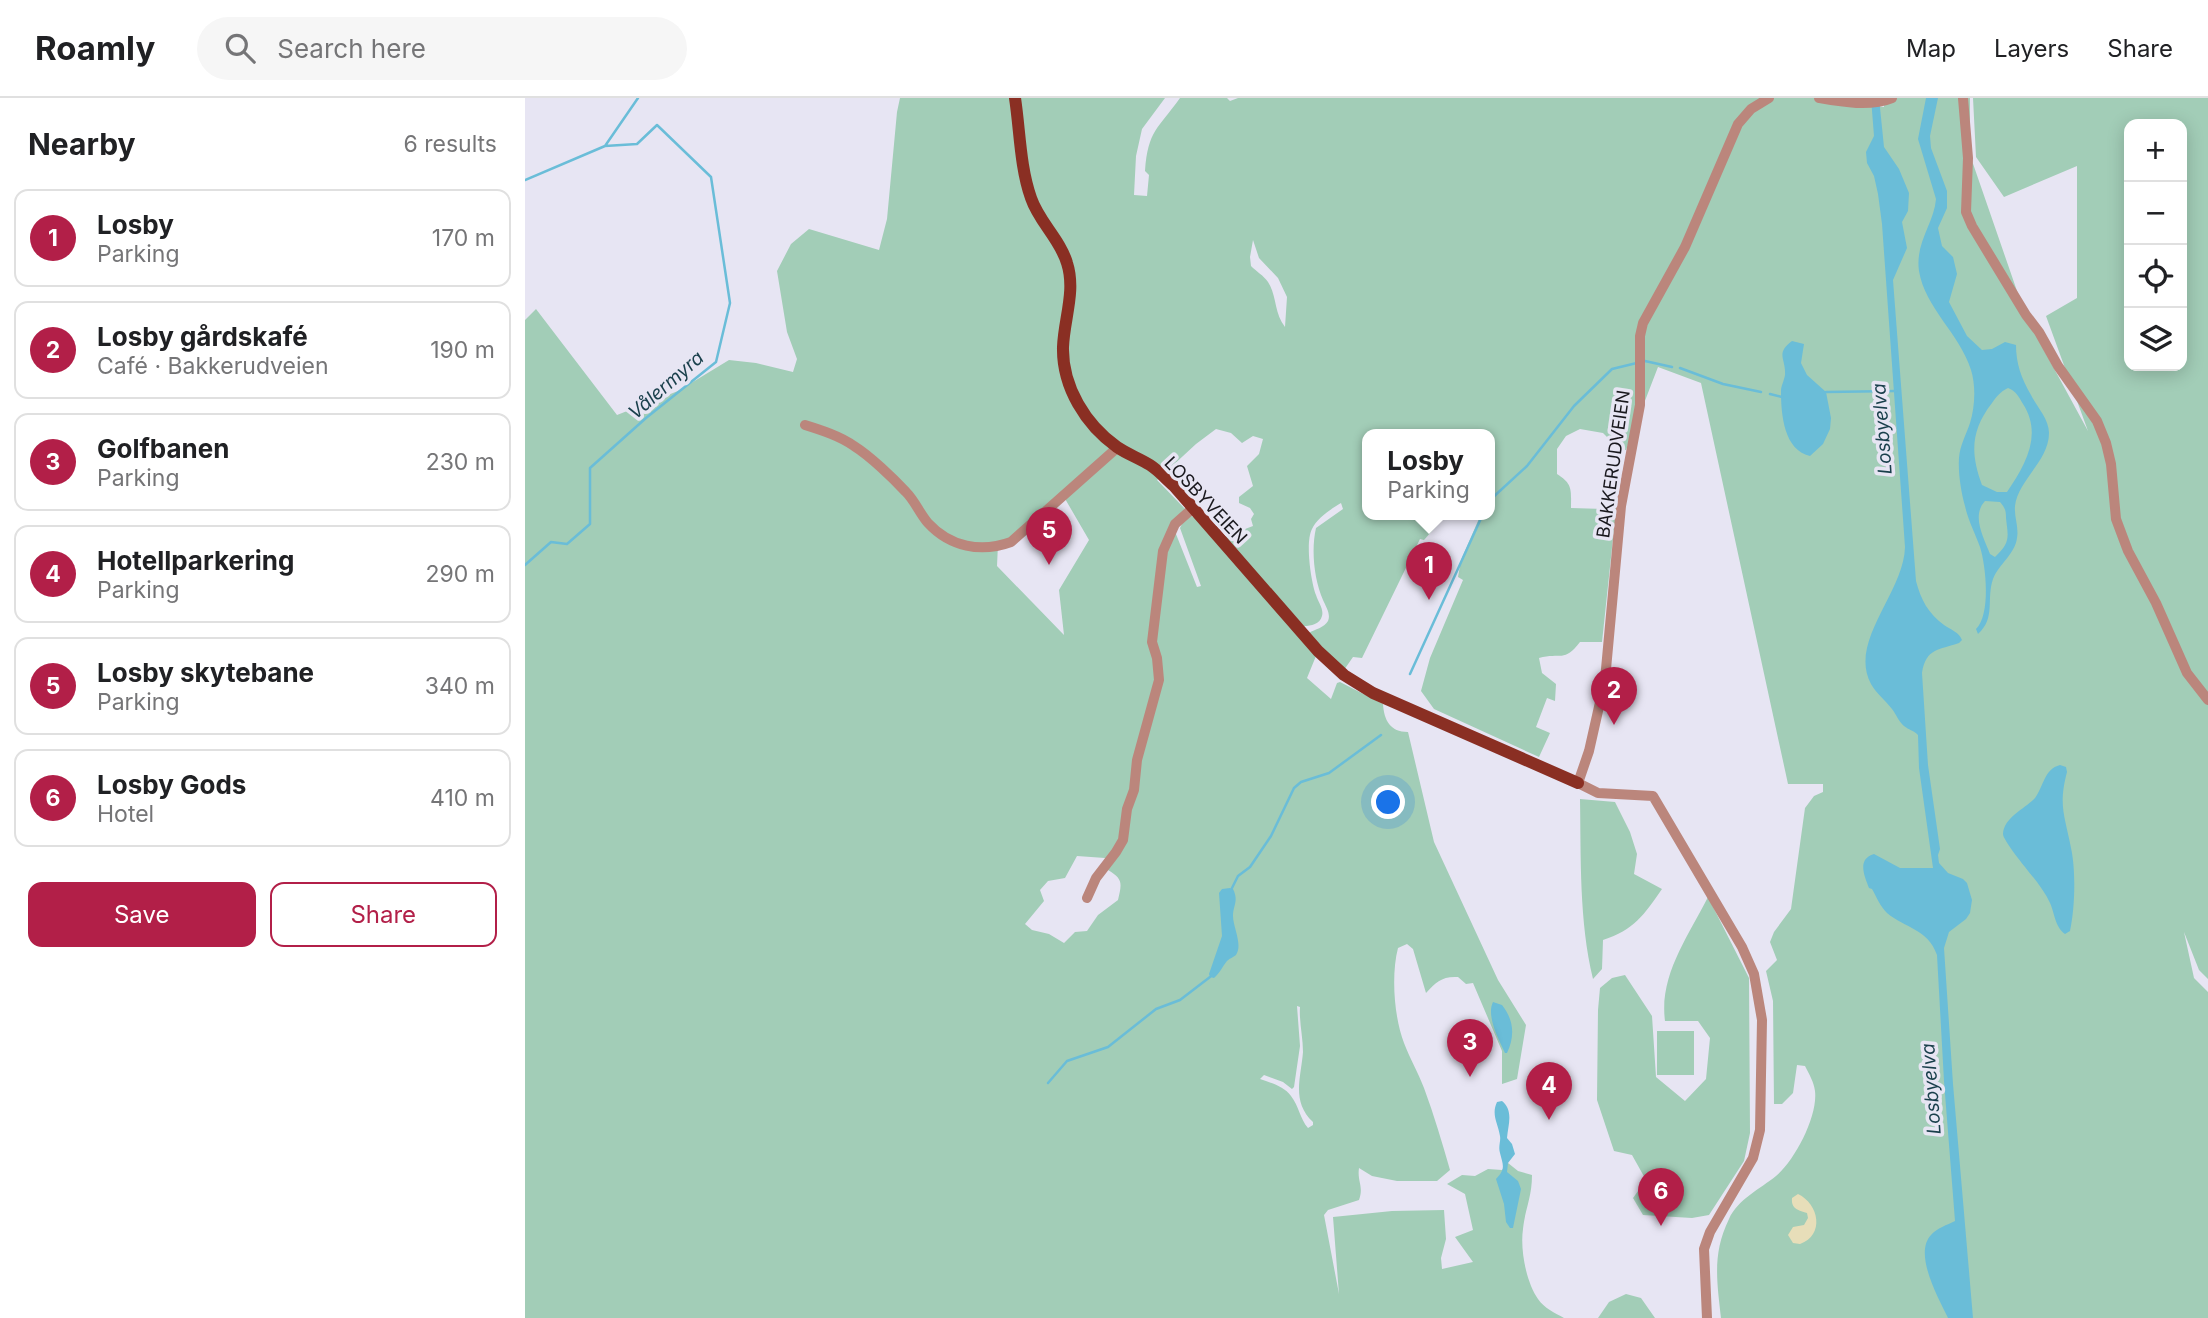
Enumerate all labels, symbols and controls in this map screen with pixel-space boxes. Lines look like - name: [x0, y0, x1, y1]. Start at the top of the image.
- search box: [197, 17, 687, 80]
- text: Roamly: [35, 28, 155, 68]
- icon: search: [221, 29, 259, 67]
- text: Search here: [277, 33, 426, 64]
- text: Map: [1906, 34, 1956, 63]
- text: Layers: [1994, 34, 2069, 63]
- text: Share: [2107, 34, 2173, 63]
- map controls: [2124, 119, 2187, 371]
- button: +: [2124, 119, 2187, 182]
- text: Nearby: [28, 126, 136, 162]
- text: 6 results: [403, 130, 497, 158]
- button: −: [2124, 182, 2187, 245]
- text: Losby: [97, 209, 174, 240]
- text: 1: [48, 224, 58, 252]
- text: 170 m: [432, 224, 495, 252]
- text: Parking: [97, 240, 180, 268]
- button: locate: [2124, 245, 2187, 308]
- button: layers: [2124, 308, 2187, 371]
- text: Losby gårdskafé: [97, 321, 308, 352]
- text: 2: [46, 336, 60, 364]
- text: 190 m: [430, 336, 495, 364]
- water label: Vålermyra: [624, 346, 709, 424]
- text: Café · Bakkerudveien: [97, 352, 329, 380]
- water label: Losbyelva: [1867, 382, 1897, 475]
- street label: BAKKERUDVEIEN: [1592, 389, 1634, 539]
- popup: [1362, 429, 1495, 520]
- text: Golfbanen: [97, 433, 229, 464]
- text: Losby: [1387, 445, 1464, 476]
- text: 3: [46, 448, 60, 476]
- text: 230 m: [426, 448, 495, 476]
- street label: LOSBYVEIEN: [1160, 452, 1252, 548]
- text: Parking: [97, 464, 180, 492]
- text: Parking: [1387, 476, 1470, 504]
- pin: 5: [1026, 507, 1072, 565]
- pin: 1: [1406, 542, 1452, 600]
- text: Hotellparkering: [97, 545, 294, 576]
- text: 4: [45, 560, 61, 588]
- text: 290 m: [426, 560, 495, 588]
- text: Parking: [97, 576, 180, 604]
- text: Losby skytebane: [97, 657, 314, 688]
- pin: 2: [1591, 667, 1637, 725]
- text: 5: [46, 672, 60, 700]
- text: 340 m: [425, 672, 495, 700]
- text: Parking: [97, 688, 180, 716]
- text: Losby Gods: [97, 769, 246, 800]
- text: 6: [46, 784, 60, 812]
- text: 410 m: [430, 784, 495, 812]
- your location: [1371, 785, 1405, 819]
- text: Hotel: [97, 800, 154, 828]
- button: Save: [28, 882, 256, 947]
- button: Share: [270, 882, 497, 947]
- pin: 3: [1447, 1019, 1493, 1077]
- water label: Losbyelva: [1916, 1042, 1946, 1135]
- pin: 4: [1526, 1062, 1572, 1120]
- pin: 6: [1638, 1168, 1684, 1226]

